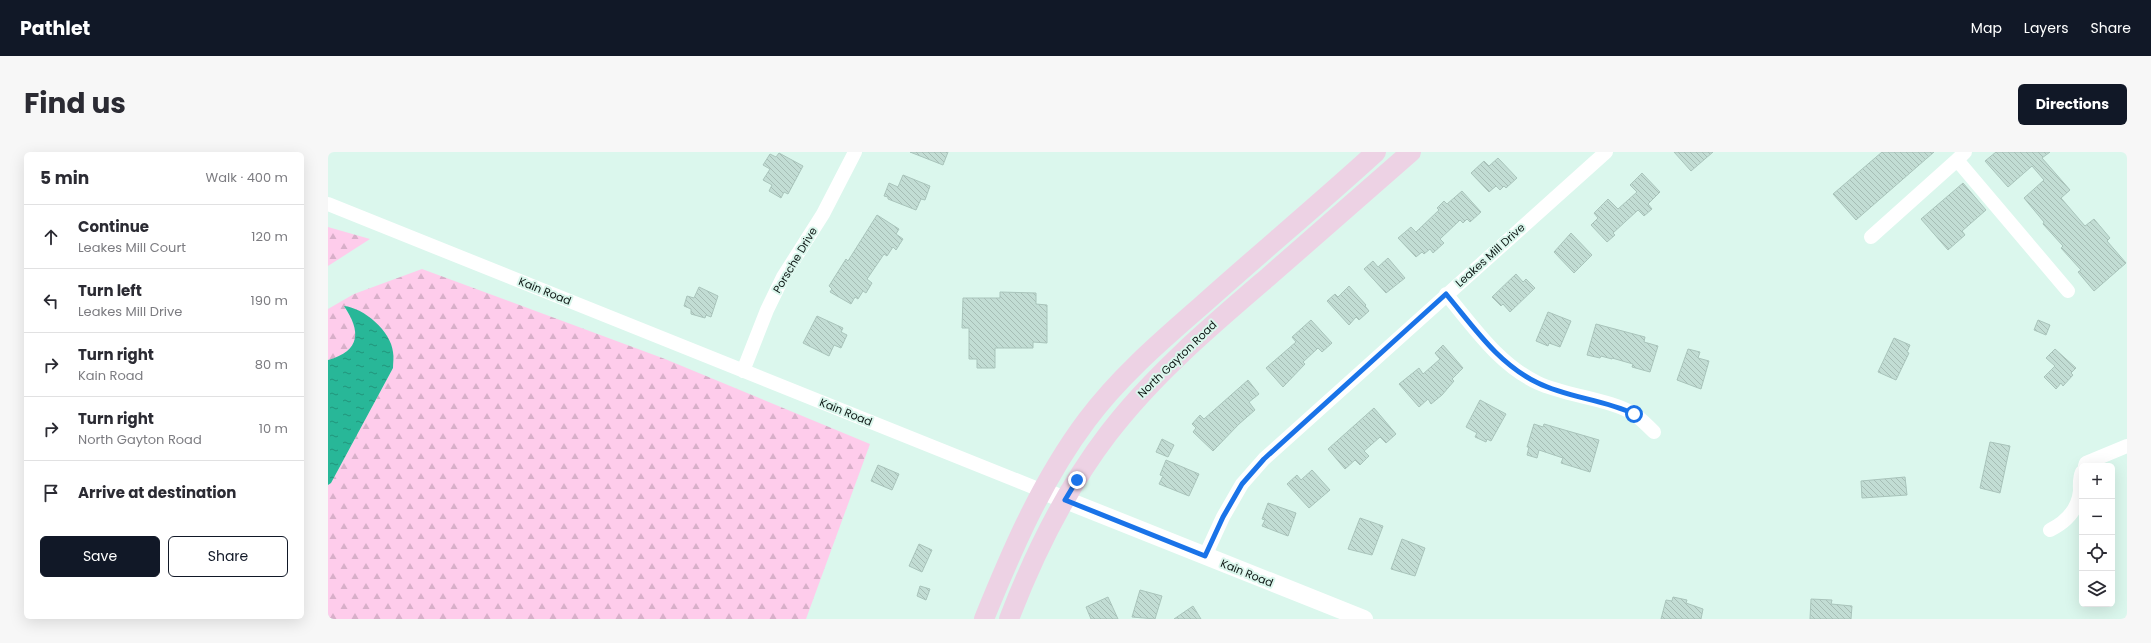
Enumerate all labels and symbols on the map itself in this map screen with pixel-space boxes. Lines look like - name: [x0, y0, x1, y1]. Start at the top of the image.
- street label: Leakes Mill Drive: [1452, 219, 1528, 290]
- street label: Porsche Drive: [769, 224, 821, 296]
- street label: Kain Road: [516, 273, 574, 309]
- street label: North Gayton Road: [1134, 317, 1220, 401]
- street label: Kain Road: [817, 394, 875, 430]
- route start: [1625, 405, 1643, 423]
- route end: [1068, 471, 1086, 489]
- street label: Kain Road: [1218, 555, 1276, 591]

